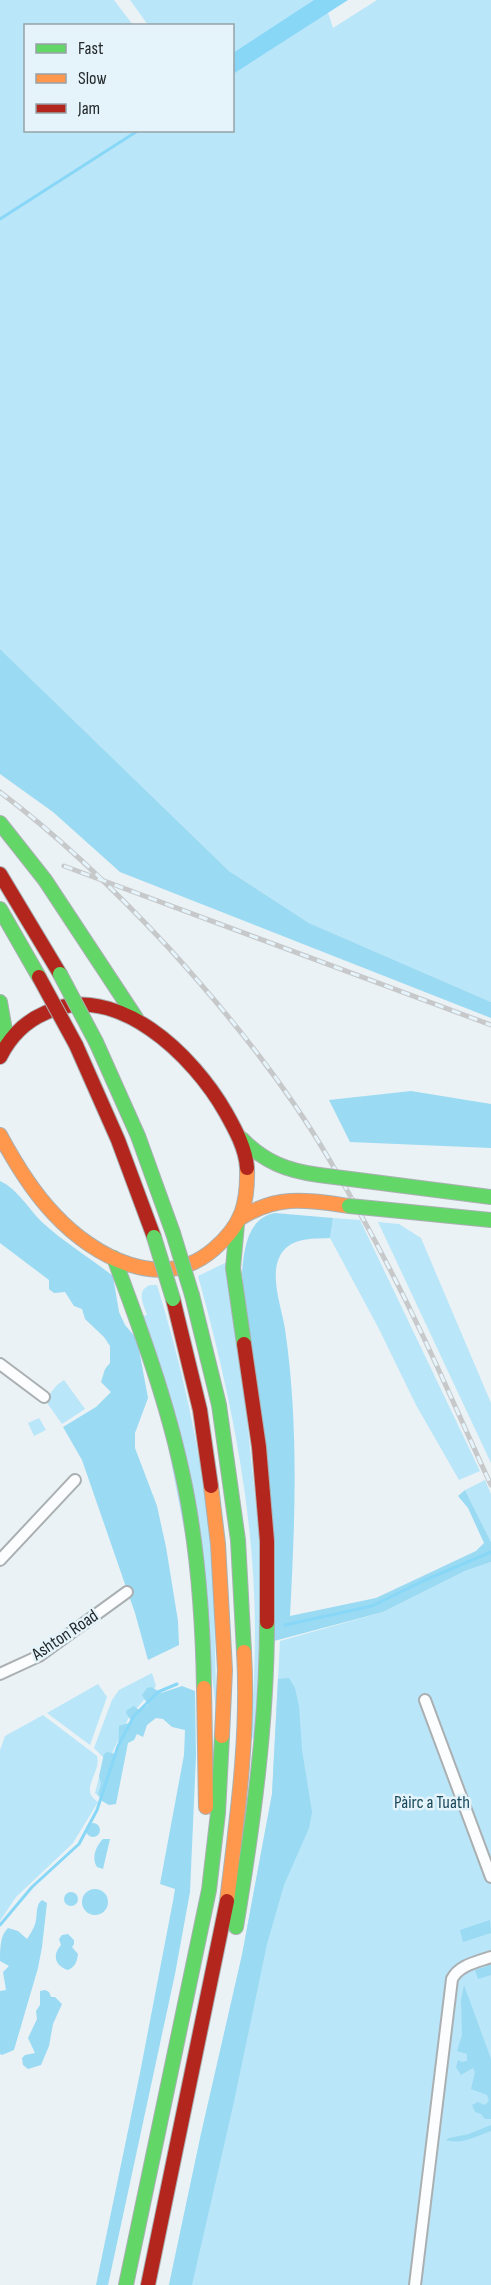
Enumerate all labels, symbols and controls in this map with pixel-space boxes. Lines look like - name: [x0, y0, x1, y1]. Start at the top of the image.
- legend: [24, 24, 234, 132]
- text: Fast: [78, 38, 104, 59]
- text: Slow: [78, 68, 107, 89]
- text: Jam: [77, 98, 100, 119]
- street label: Ashton Road: [27, 1605, 102, 1665]
- park label: Pàirc a Tuath: [394, 1792, 470, 1813]

